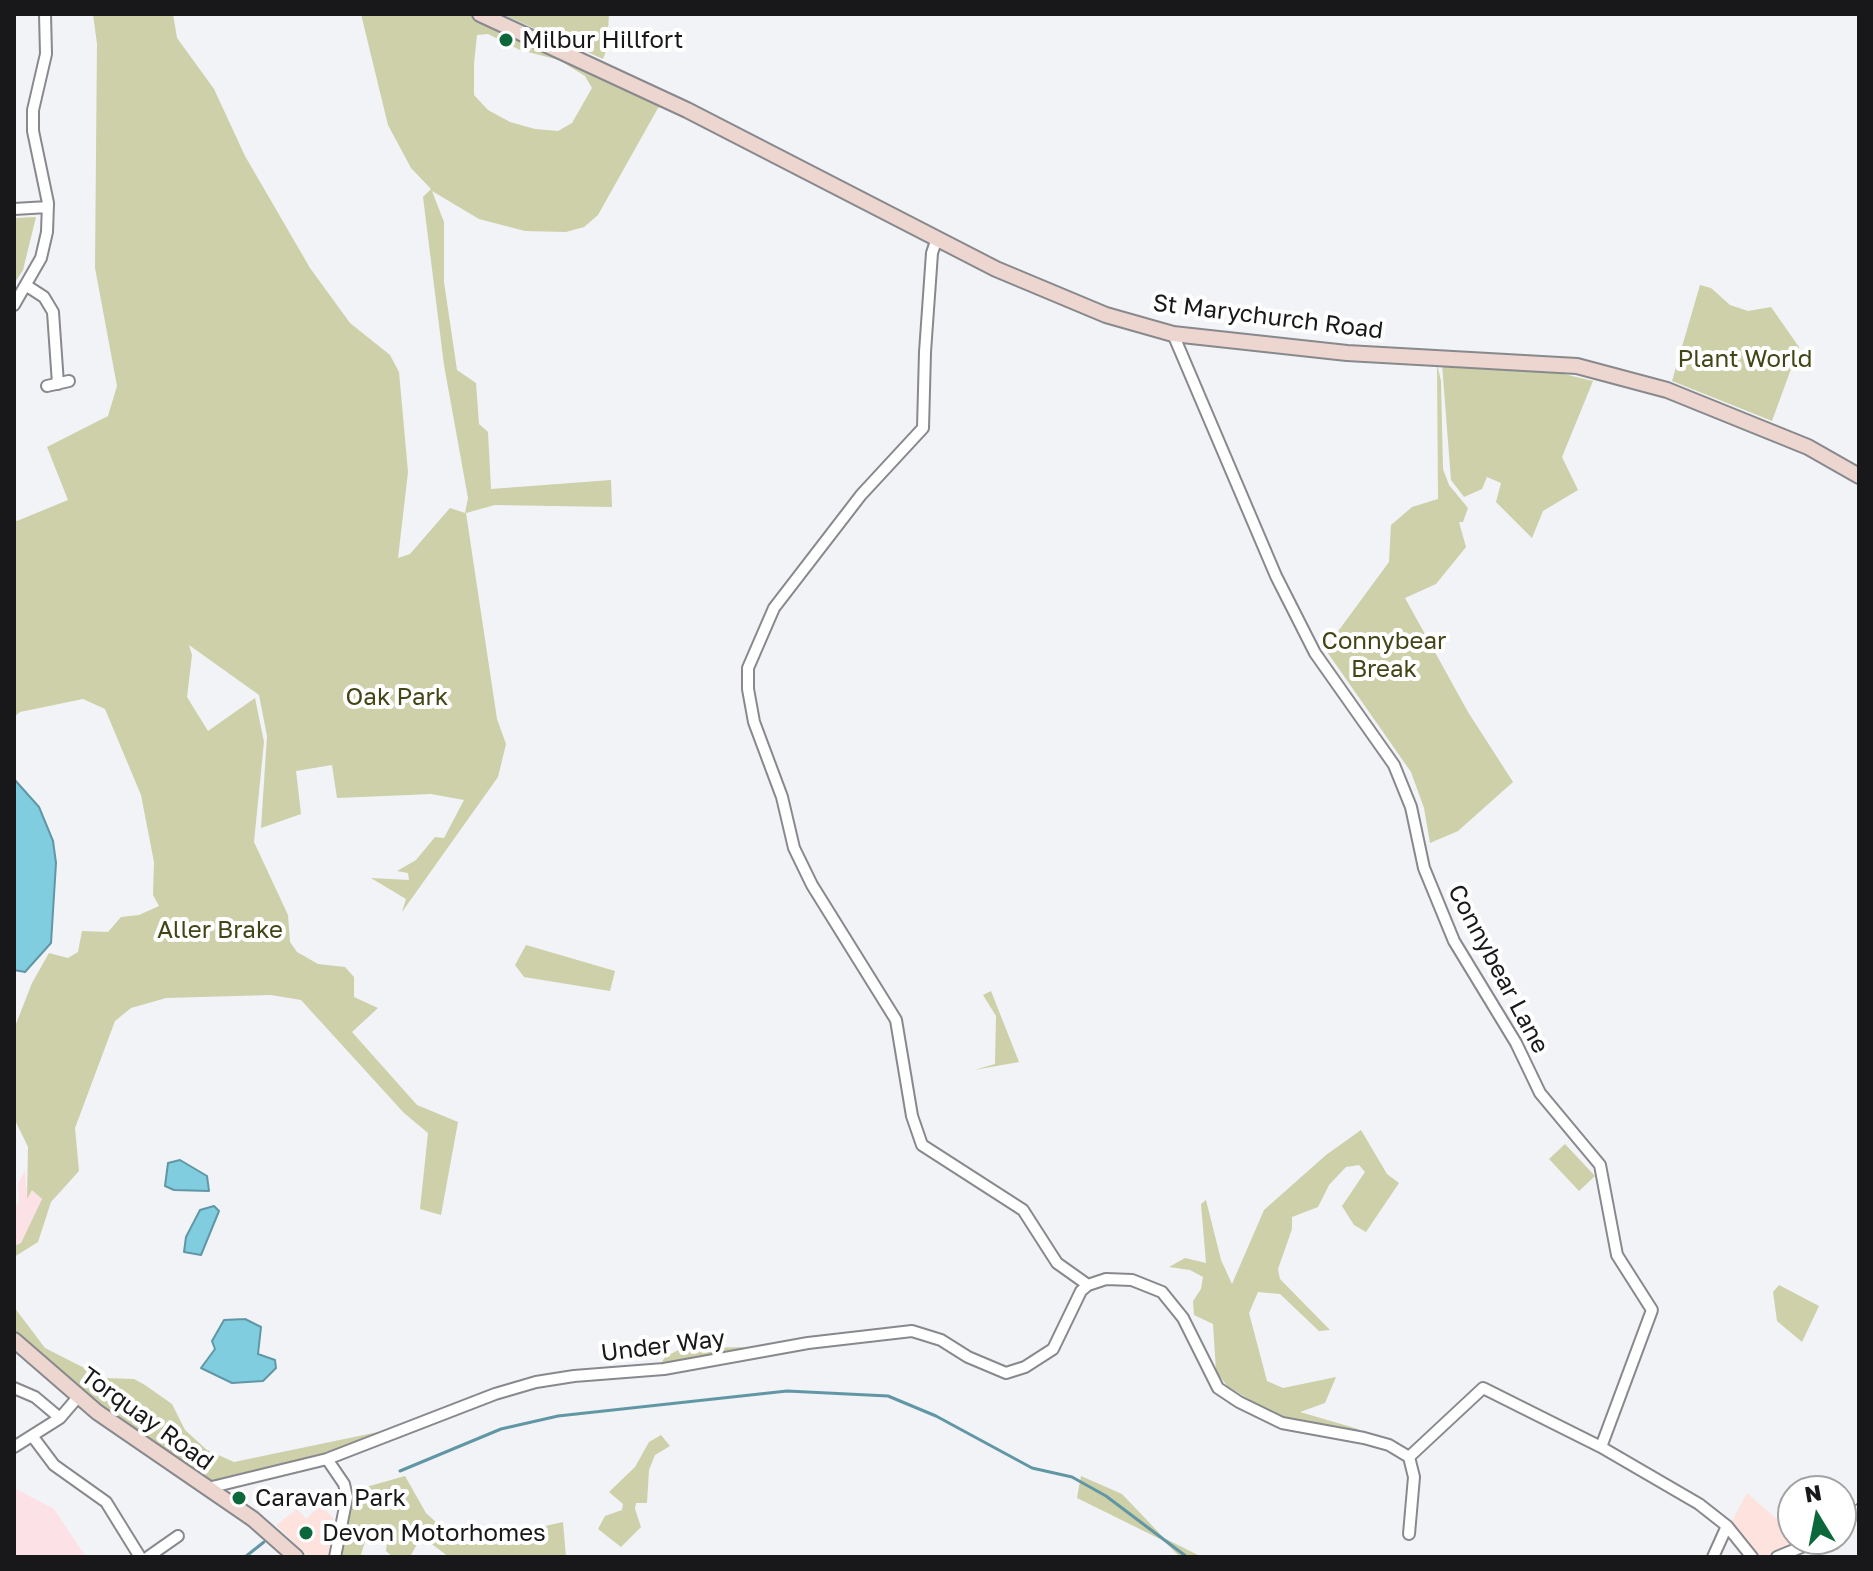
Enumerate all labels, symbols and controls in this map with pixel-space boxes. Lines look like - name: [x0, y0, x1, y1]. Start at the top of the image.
- place label: Milbur Hillfort: [522, 26, 683, 54]
- marker: Milbur Hillfort: [497, 31, 515, 49]
- street label: St Marychurch Road: [1151, 289, 1385, 345]
- park label: Plant World: [1677, 345, 1813, 373]
- park label: Connybear Break: [1322, 627, 1446, 683]
- park label: Oak Park: [346, 683, 448, 711]
- street label: Connybear Lane: [1441, 880, 1555, 1058]
- park label: Aller Brake: [157, 916, 283, 944]
- street label: Under Way: [599, 1324, 727, 1368]
- street label: Torquay Road: [75, 1361, 219, 1477]
- north arrow: [1777, 1475, 1857, 1555]
- text: N: [1803, 1478, 1824, 1508]
- place label: Caravan Park: [255, 1484, 406, 1512]
- marker: Caravan Park: [230, 1489, 248, 1507]
- place label: Devon Motorhomes: [322, 1519, 546, 1547]
- marker: Devon Motorhomes: [297, 1524, 315, 1542]

